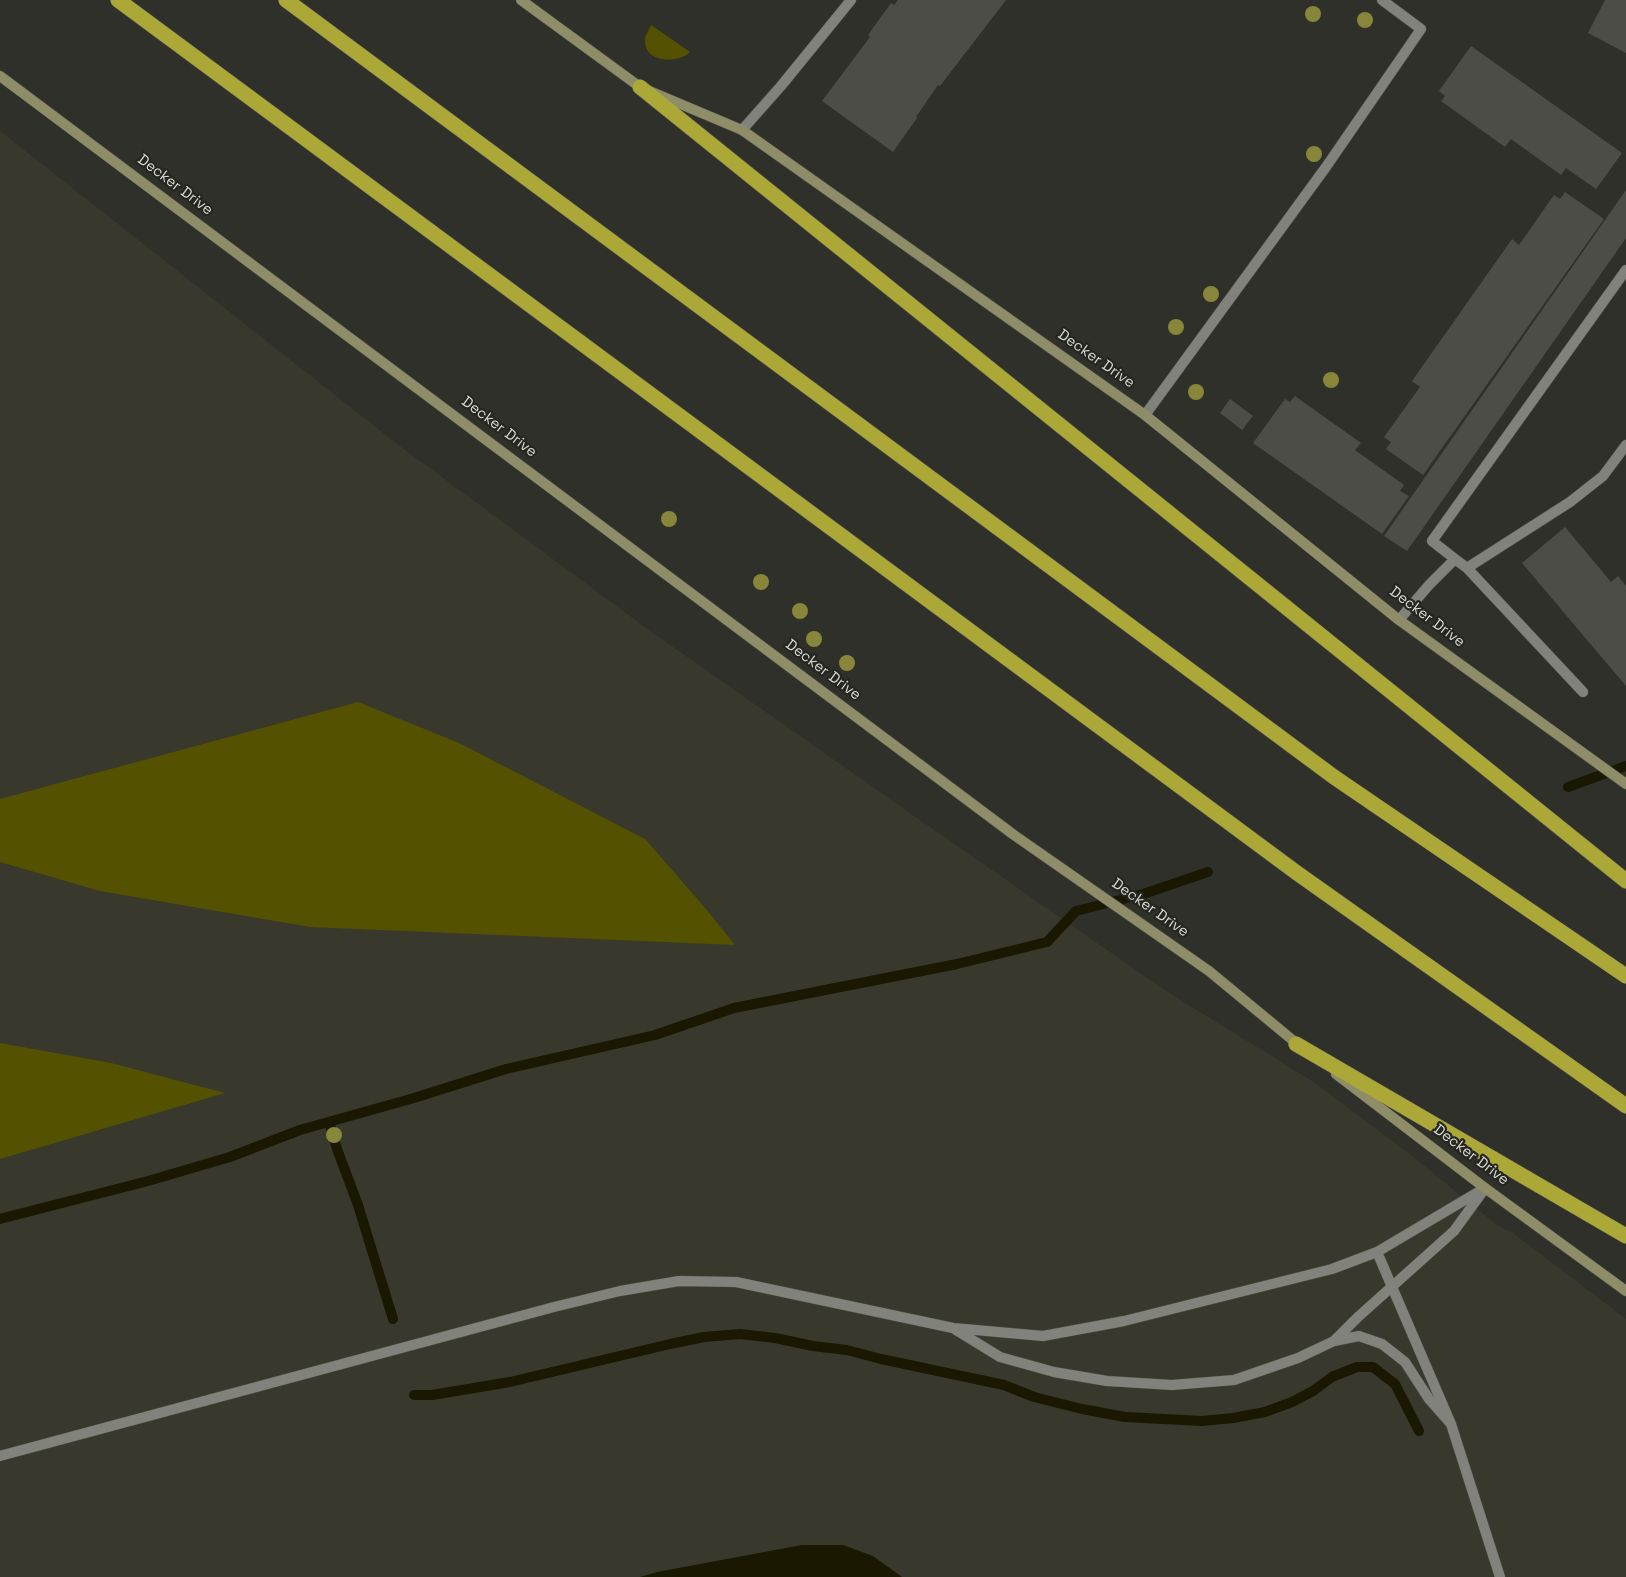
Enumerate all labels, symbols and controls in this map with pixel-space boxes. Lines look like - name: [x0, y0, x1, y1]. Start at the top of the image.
- street label: Decker Drive: [134, 151, 216, 219]
- street label: Decker Drive: [1054, 326, 1138, 392]
- street label: Decker Drive: [458, 393, 540, 461]
- street label: Decker Drive: [1386, 583, 1468, 651]
- street label: Decker Drive: [782, 636, 864, 704]
- street label: Decker Drive: [1108, 875, 1192, 941]
- street label: Decker Drive: [1430, 1121, 1512, 1189]

